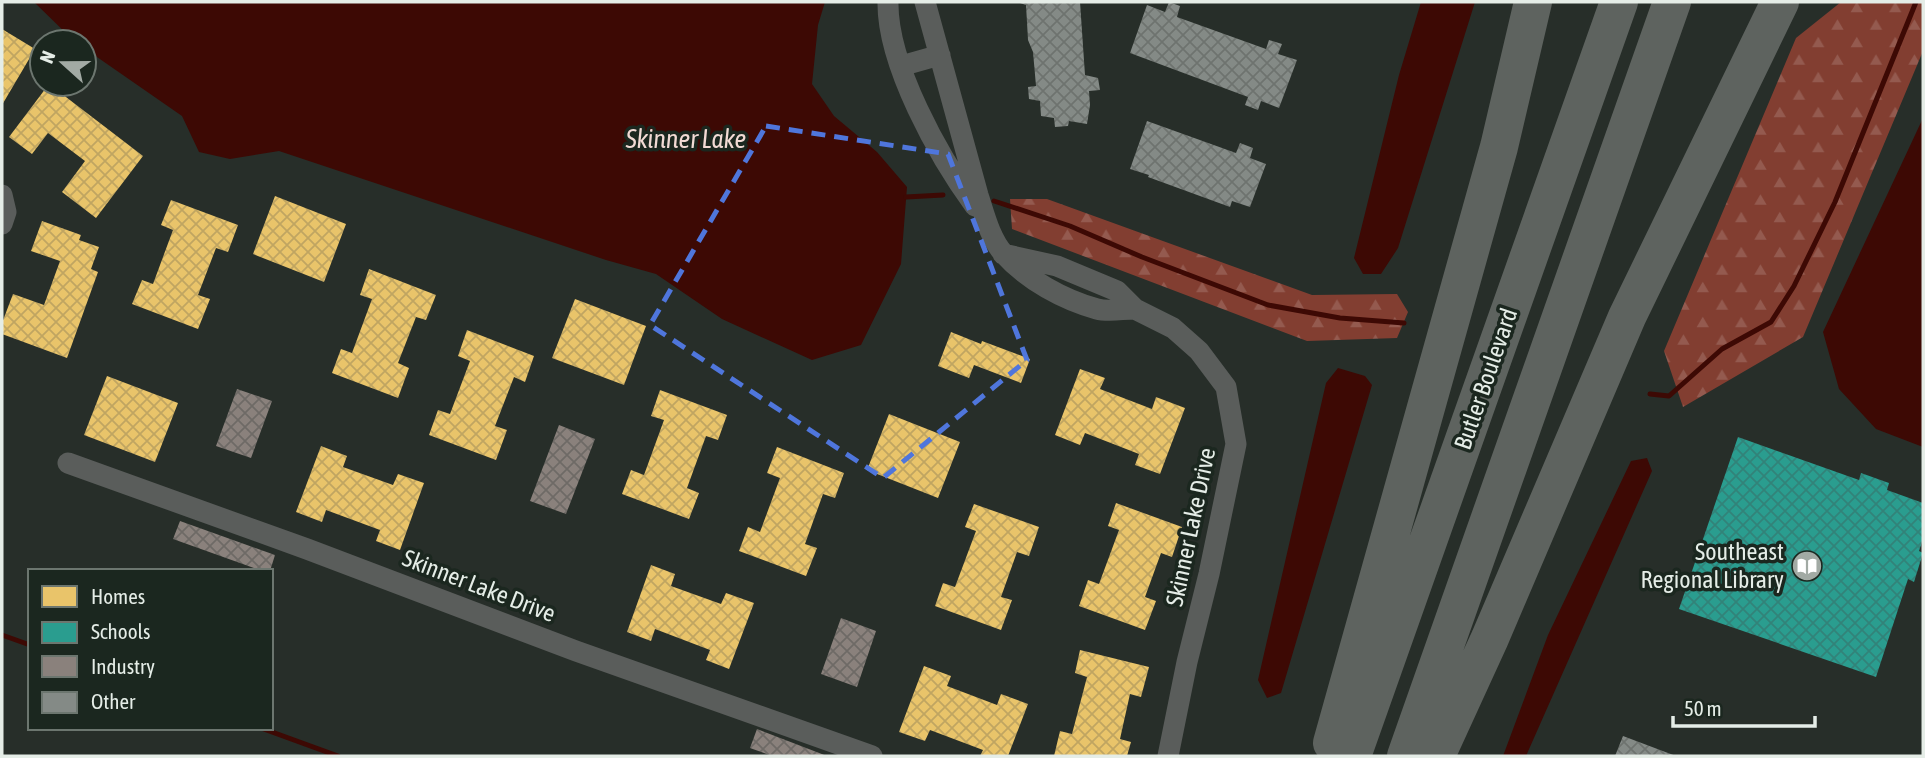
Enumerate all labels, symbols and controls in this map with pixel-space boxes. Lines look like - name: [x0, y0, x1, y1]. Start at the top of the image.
- north arrow: [28, 28, 98, 98]
- text: N: [35, 48, 59, 66]
- water label: Skinner Lake: [625, 124, 746, 154]
- street label: Butler Boulevard: [1449, 305, 1522, 453]
- street label: Skinner Lake Drive: [1161, 445, 1220, 609]
- place label: Southeast Regional Library: [1641, 538, 1784, 593]
- street label: Skinner Lake Drive: [399, 544, 559, 627]
- library icon: Southeast Regional Library: [1790, 549, 1824, 583]
- legend: [28, 569, 273, 730]
- text: Homes: [91, 584, 145, 608]
- text: Schools: [91, 619, 151, 643]
- text: Industry: [91, 654, 155, 678]
- scale bar: [1673, 684, 1815, 728]
- text: Other: [91, 689, 136, 713]
- text: 50 m: [1684, 696, 1722, 720]

